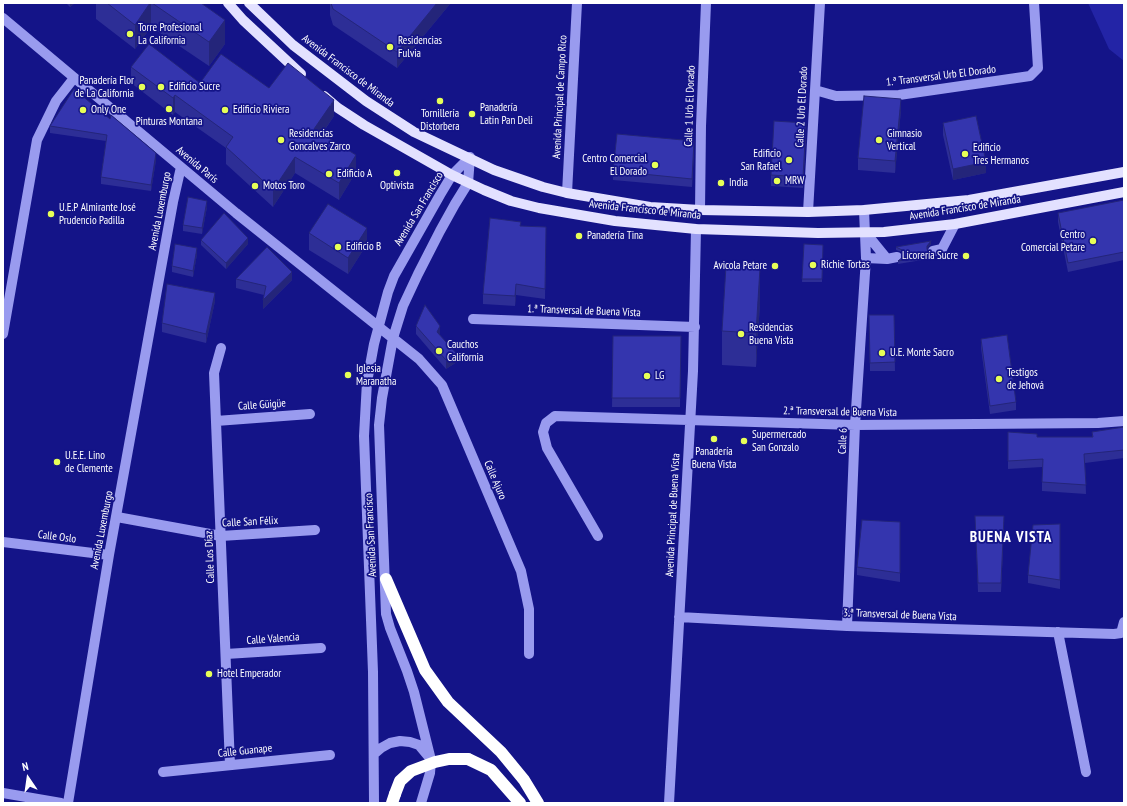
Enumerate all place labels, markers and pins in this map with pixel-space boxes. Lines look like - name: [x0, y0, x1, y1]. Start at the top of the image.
- place label: Torre Profesional La California: [138, 21, 202, 47]
- marker: Torre Profesional La California: [125, 29, 135, 39]
- place label: Residencias Fulvia: [398, 34, 442, 60]
- marker: Residencias Fulvia: [385, 42, 395, 52]
- place label: Panadería Flor de La California: [75, 74, 134, 100]
- place label: Edificio Sucre: [169, 80, 220, 94]
- marker: Panadería Flor de La California: [137, 82, 147, 92]
- marker: Edificio Sucre: [156, 82, 166, 92]
- marker: Tornillería Distorbera: [435, 96, 445, 106]
- place label: Panadería Latin Pan Deli: [480, 101, 533, 127]
- place label: Only One: [91, 103, 126, 117]
- place label: Edificio Riviera: [233, 103, 289, 117]
- marker: Pinturas Montana: [164, 104, 174, 114]
- marker: Only One: [78, 105, 88, 115]
- marker: Edificio Riviera: [220, 105, 230, 115]
- place label: Tornillería Distorbera: [420, 107, 460, 133]
- marker: Panadería Latin Pan Deli: [467, 109, 477, 119]
- place label: Pinturas Montana: [136, 115, 202, 129]
- place label: Residencias Goncalves Zarco: [289, 127, 350, 153]
- place label: Gimnasio Vertical: [887, 127, 922, 153]
- marker: Residencias Goncalves Zarco: [276, 135, 286, 145]
- marker: Gimnasio Vertical: [874, 135, 884, 145]
- place label: Edificio Tres Hermanos: [973, 141, 1029, 167]
- place label: Edificio San Rafael: [741, 147, 781, 173]
- marker: Edificio Tres Hermanos: [960, 149, 970, 159]
- place label: Centro Comercial El Dorado: [582, 152, 647, 178]
- marker: Edificio San Rafael: [784, 155, 794, 165]
- marker: Centro Comercial El Dorado: [650, 160, 660, 170]
- place label: Edificio A: [337, 167, 372, 181]
- marker: Optivista: [392, 168, 402, 178]
- marker: Edificio A: [324, 169, 334, 179]
- place label: MRW: [785, 174, 804, 188]
- place label: India: [729, 176, 748, 190]
- marker: MRW: [772, 176, 782, 186]
- marker: India: [716, 178, 726, 188]
- place label: Motos Toro: [263, 179, 305, 193]
- place label: Optivista: [380, 179, 414, 193]
- marker: Motos Toro: [250, 181, 260, 191]
- place label: U.E.P Almirante José Prudencio Padilla: [59, 201, 136, 227]
- marker: U.E.P Almirante José Prudencio Padilla: [46, 209, 56, 219]
- place label: Centro Comercial Petare: [1021, 228, 1085, 254]
- place label: Panadería Tina: [587, 229, 643, 243]
- marker: Panadería Tina: [574, 231, 584, 241]
- marker: Centro Comercial Petare: [1088, 236, 1098, 246]
- place label: Edificio B: [346, 240, 381, 254]
- marker: Edificio B: [333, 242, 343, 252]
- place label: Licorería Sucre: [902, 249, 958, 263]
- marker: Licorería Sucre: [961, 251, 971, 261]
- place label: Richie Tortas: [821, 258, 870, 272]
- place label: Avicola Petare: [714, 259, 767, 273]
- marker: Richie Tortas: [808, 260, 818, 270]
- marker: Avicola Petare: [770, 261, 780, 271]
- place label: Residencias Buena Vista: [749, 321, 794, 347]
- marker: Residencias Buena Vista: [736, 329, 746, 339]
- place label: Cauchos California: [447, 338, 483, 364]
- marker: Cauchos California: [434, 346, 444, 356]
- place label: U.E. Monte Sacro: [890, 346, 954, 360]
- marker: U.E. Monte Sacro: [877, 348, 887, 358]
- place label: Iglesia Maranatha: [356, 362, 396, 388]
- place label: Testigos de Jehová: [1007, 366, 1044, 392]
- place label: LG: [655, 369, 664, 383]
- marker: Iglesia Maranatha: [343, 370, 353, 380]
- marker: LG: [642, 371, 652, 381]
- marker: Testigos de Jehová: [994, 374, 1004, 384]
- place label: Supermercado San Gonzalo: [752, 428, 806, 454]
- marker: Panadería Buena Vista: [709, 434, 719, 444]
- marker: Supermercado San Gonzalo: [739, 436, 749, 446]
- place label: Panadería Buena Vista: [692, 445, 736, 471]
- place label: U.E.E. Lino de Clemente: [65, 449, 113, 475]
- marker: U.E.E. Lino de Clemente: [52, 457, 62, 467]
- place label: Hotel Emperador: [217, 667, 281, 681]
- marker: Hotel Emperador: [204, 669, 214, 679]

